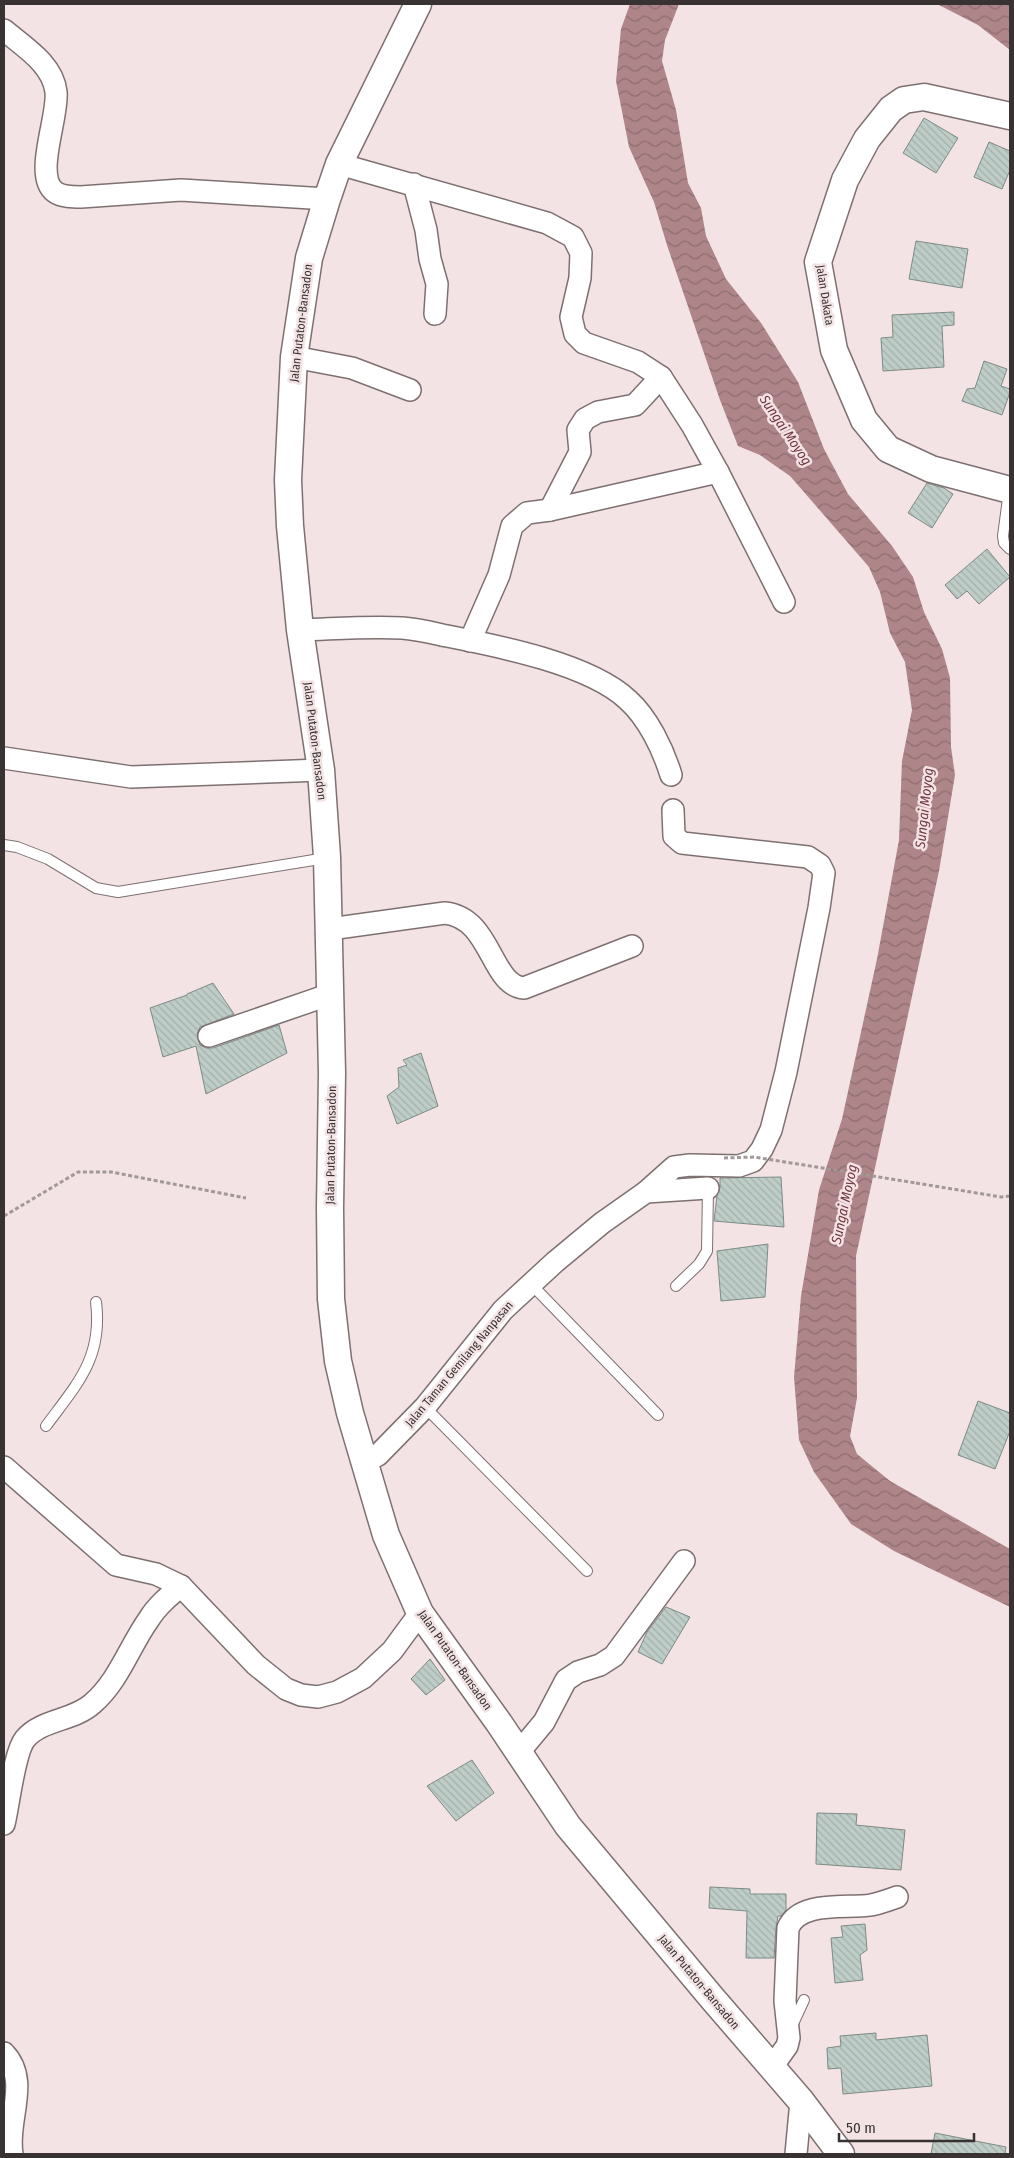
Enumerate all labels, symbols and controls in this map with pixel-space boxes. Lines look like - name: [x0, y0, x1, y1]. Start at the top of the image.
- street label: Jalan Putaton-Bansadon: [287, 263, 315, 383]
- street label: Jalan Dakata: [813, 264, 837, 326]
- water label: Sungai Moyog: [755, 391, 815, 469]
- street label: Jalan Putaton-Bansadon: [301, 681, 329, 801]
- water label: Sungai Moyog: [912, 767, 937, 850]
- street label: Jalan Putaton-Bansadon: [323, 1086, 339, 1204]
- water label: Sungai Moyog: [828, 1163, 861, 1246]
- street label: Jalan Taman Gemilang Nanpasan: [402, 1298, 516, 1430]
- street label: Jalan Putaton-Bansadon: [415, 1607, 495, 1713]
- street label: Jalan Putaton-Bansadon: [655, 1932, 743, 2032]
- scale bar: [839, 2110, 974, 2142]
- text: 50 m: [846, 2119, 876, 2137]

